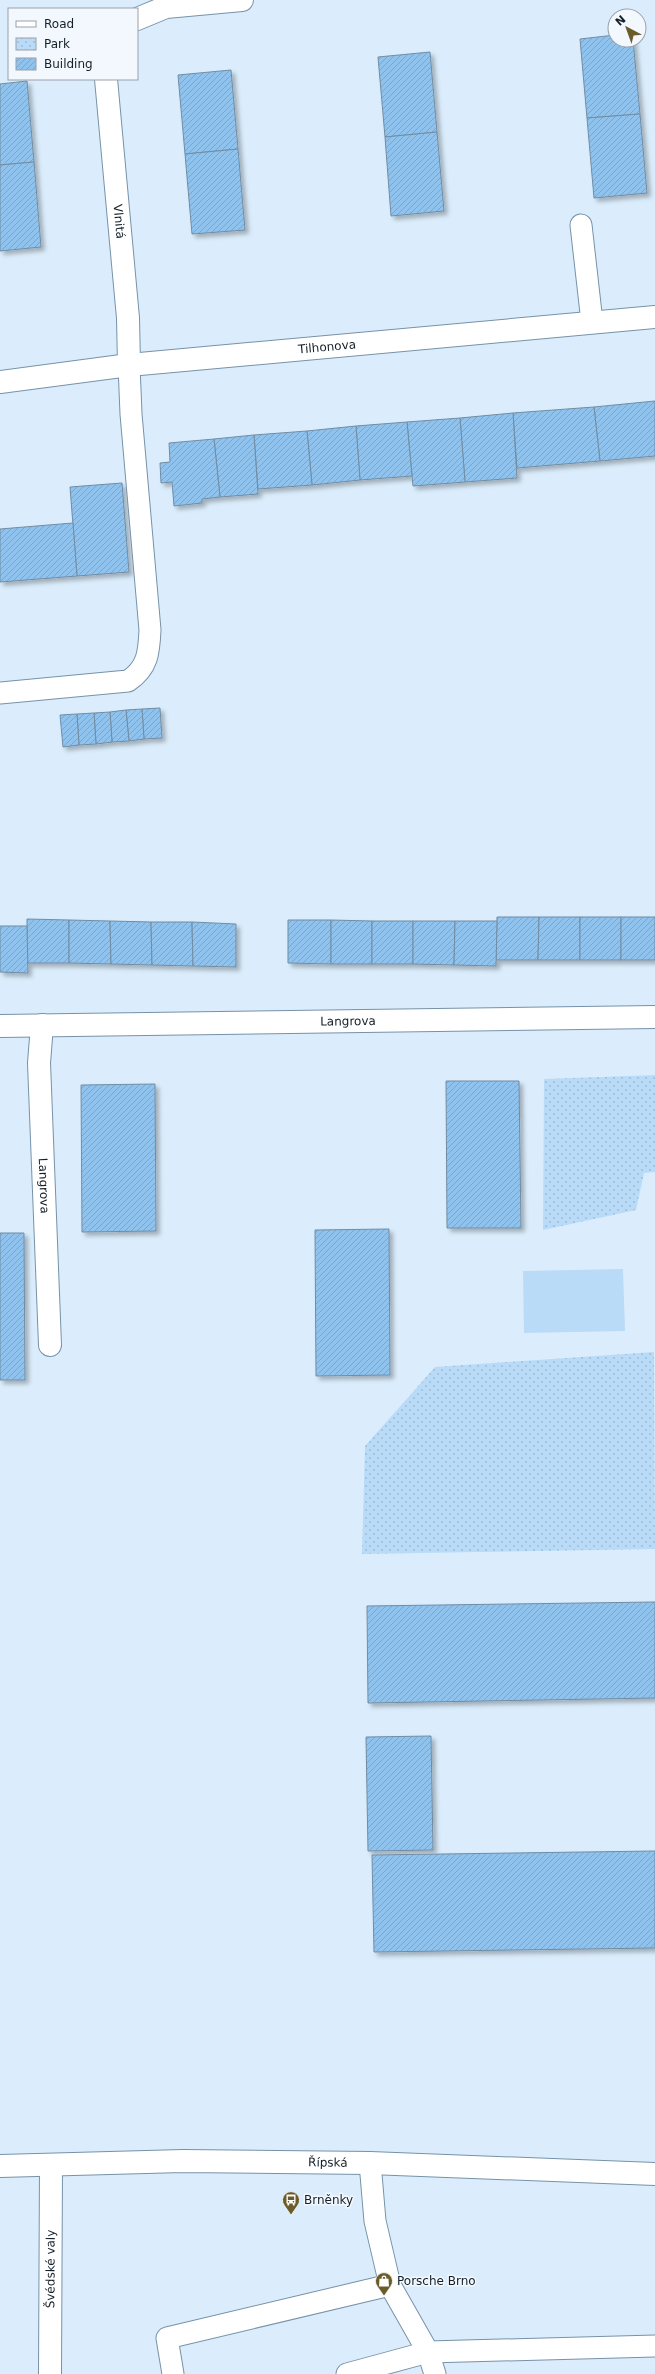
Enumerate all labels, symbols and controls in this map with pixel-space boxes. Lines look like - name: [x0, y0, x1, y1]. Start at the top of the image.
- legend: [8, 8, 138, 80]
- north arrow: [607, 8, 647, 48]
- text: N: [613, 13, 629, 29]
- text: Road: [44, 17, 74, 31]
- text: Park: [44, 37, 70, 51]
- text: Building: [44, 57, 93, 71]
- street label: Vlnitá: [111, 204, 128, 239]
- street label: Tilhonova: [297, 337, 357, 357]
- street label: Langrova: [320, 1014, 376, 1029]
- street label: Langrova: [36, 1158, 52, 1214]
- street label: Řípská: [308, 2154, 348, 2170]
- bus stop icon: Brněnky: [281, 2190, 301, 2215]
- place label: Brněnky: [304, 2193, 353, 2207]
- street label: Švédské valy: [42, 2230, 58, 2308]
- shop icon: Porsche Brno: [374, 2271, 394, 2296]
- place label: Porsche Brno: [397, 2274, 476, 2288]

